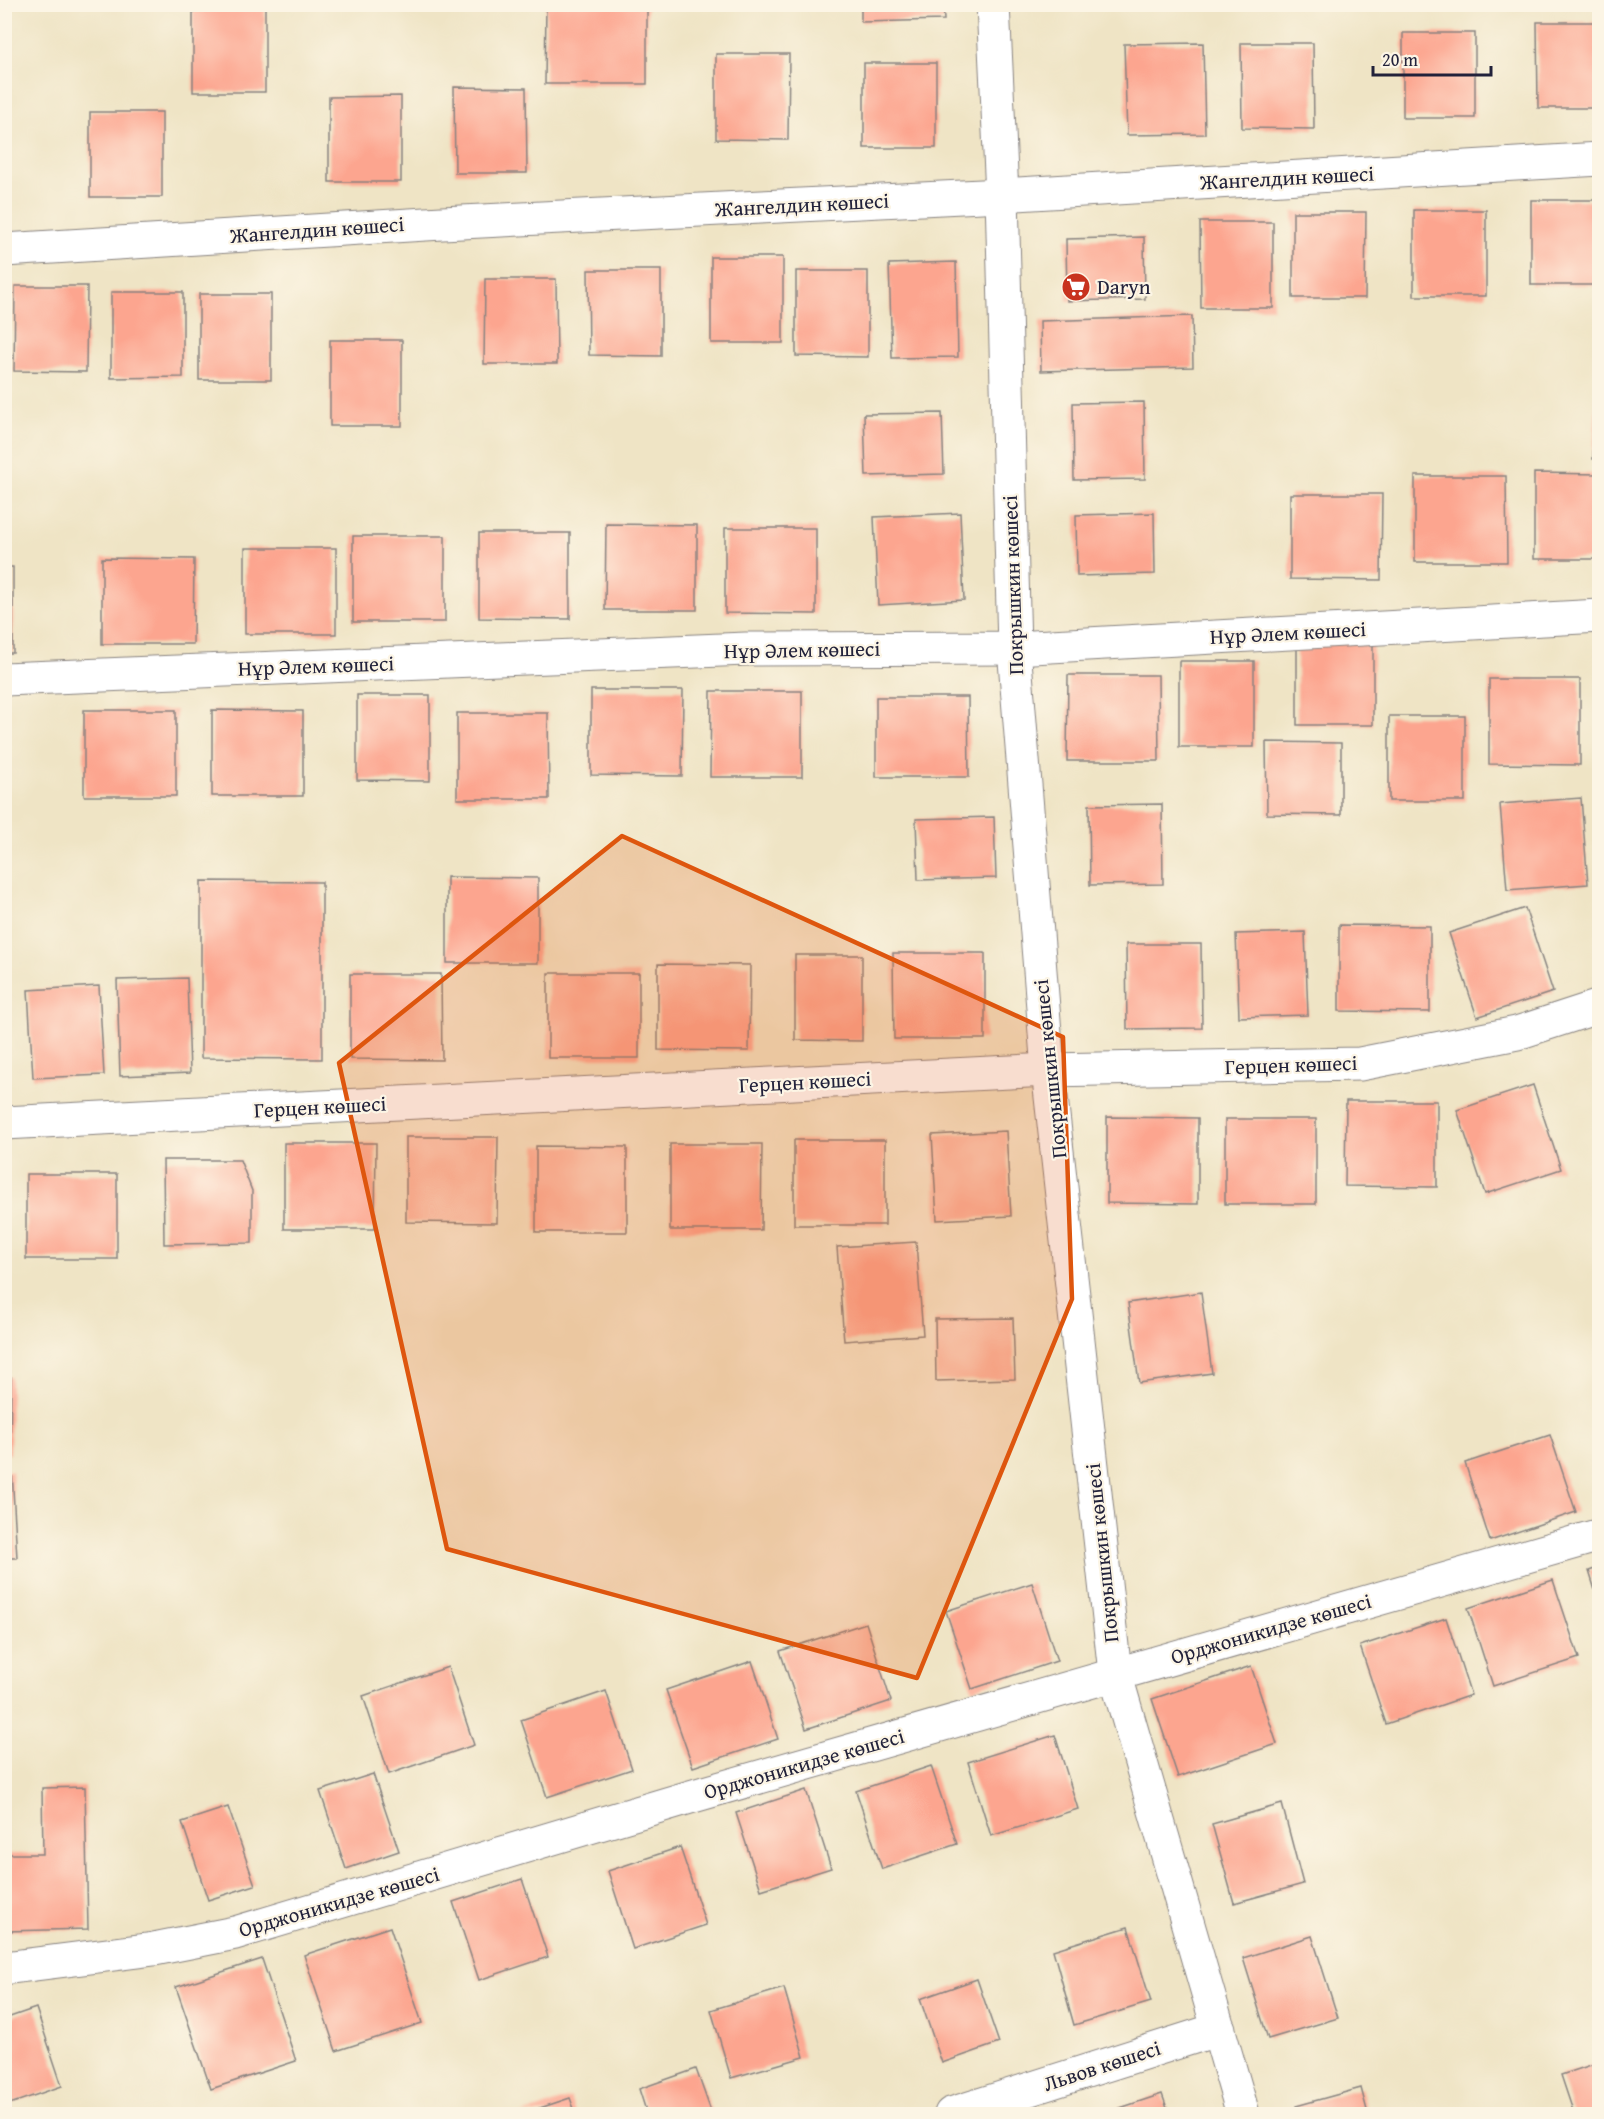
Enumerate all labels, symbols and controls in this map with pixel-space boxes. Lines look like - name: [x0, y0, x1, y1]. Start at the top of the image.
- scale bar: [1373, 39, 1492, 77]
- text: 20 m: [1382, 46, 1418, 73]
- street label: Жангелдин көшесі: [1198, 157, 1375, 198]
- street label: Жангелдин көшесі: [713, 184, 890, 225]
- street label: Жангелдин көшесі: [228, 208, 405, 251]
- supermarket icon: Daryn: [1060, 271, 1092, 303]
- place label: Daryn: [1097, 271, 1151, 302]
- street label: Покрышкин көшесі: [994, 494, 1031, 676]
- street label: Нұр Әлем көшесі: [1209, 613, 1367, 652]
- street label: Нұр Әлем көшесі: [724, 633, 881, 666]
- street label: Нұр Әлем көшесі: [237, 647, 395, 684]
- street label: Покрышкин көшесі: [1025, 978, 1074, 1160]
- street label: Герцен көшесі: [1224, 1047, 1358, 1082]
- street label: Герцен көшесі: [738, 1063, 872, 1100]
- street label: Герцен көшесі: [253, 1088, 387, 1125]
- street label: Покрышкин көшесі: [1077, 1462, 1126, 1644]
- street label: Орджоникидзе көшесі: [1167, 1585, 1375, 1672]
- street label: Орджоникидзе көшесі: [700, 1720, 908, 1807]
- street label: Орджоникидзе көшесі: [235, 1858, 443, 1945]
- street label: Львов көшесі: [1039, 2032, 1165, 2099]

